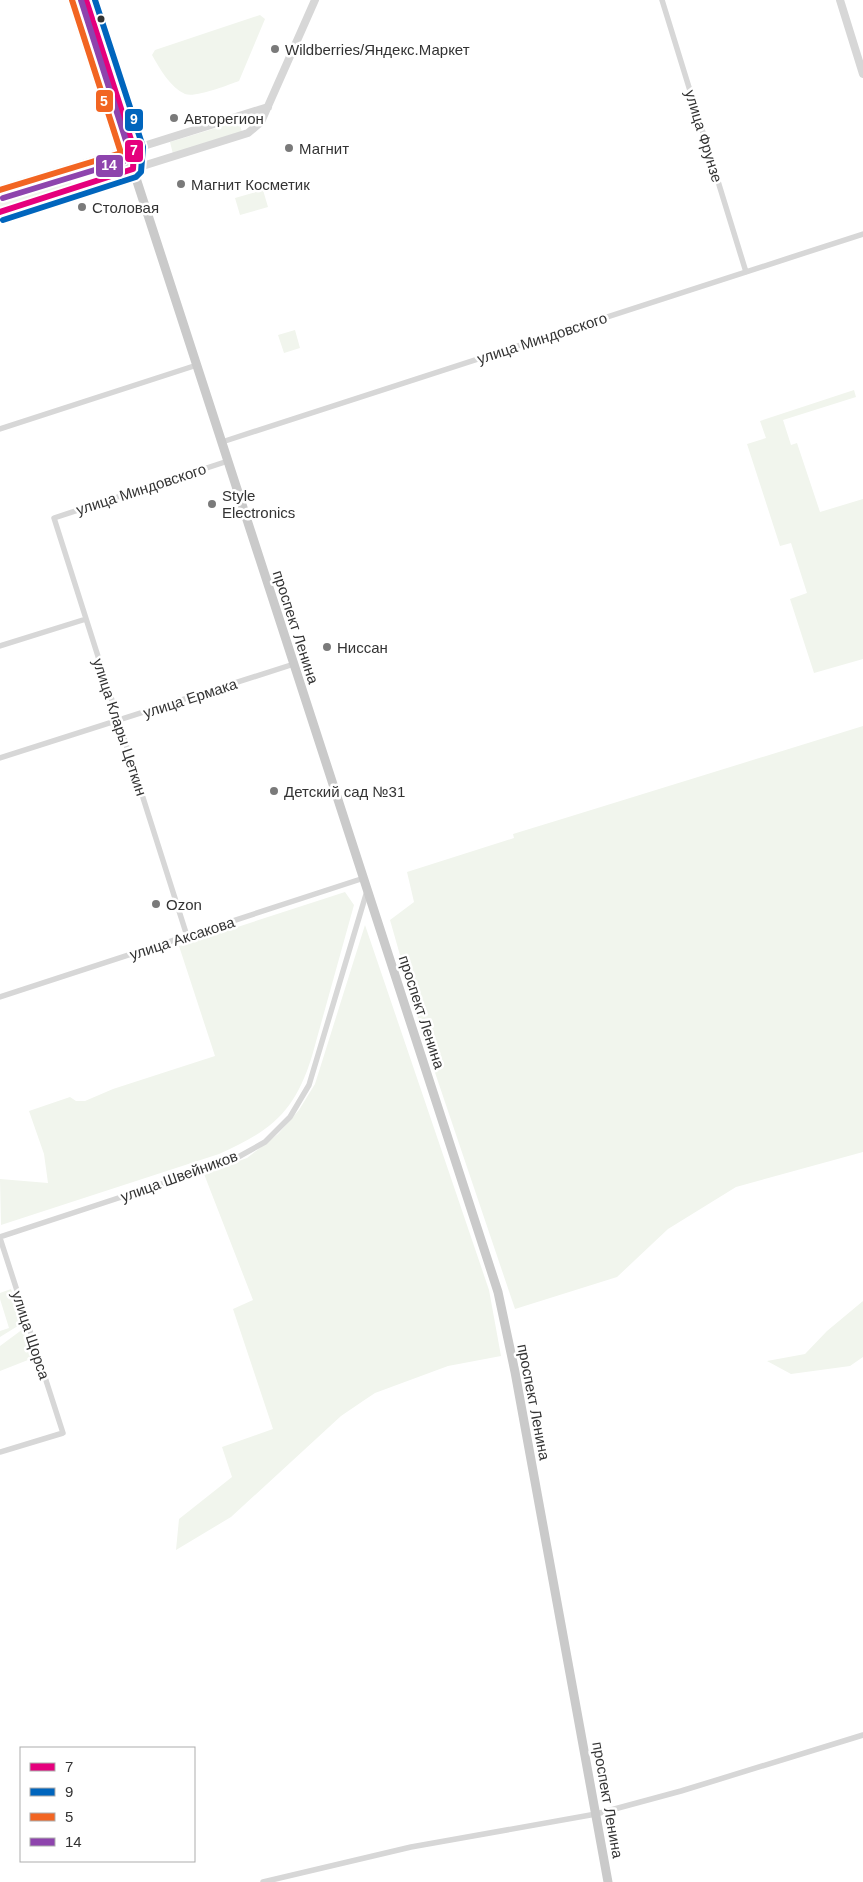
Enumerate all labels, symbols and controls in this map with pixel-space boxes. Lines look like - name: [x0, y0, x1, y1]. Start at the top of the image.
- unlabelled marker: [96, 14, 106, 24]
- place label: Wildberries/Яндекс.Маркет: [285, 41, 470, 58]
- marker: Wildberries/Яндекс.Маркет: [269, 43, 281, 55]
- street label: улица Фрунзе: [682, 88, 726, 184]
- line badge: 5: [95, 89, 114, 113]
- text: 5: [100, 93, 108, 109]
- line badge: 9: [124, 108, 144, 132]
- place label: Авторегион: [184, 110, 264, 127]
- text: 9: [130, 111, 138, 127]
- marker: Авторегион: [168, 112, 180, 124]
- line badge: 7: [124, 139, 144, 163]
- place label: Магнит: [299, 140, 349, 157]
- text: 7: [130, 142, 138, 158]
- marker: Магнит: [283, 142, 295, 154]
- line badge: 14: [95, 154, 124, 178]
- text: 14: [101, 157, 117, 173]
- place label: Магнит Косметик: [191, 176, 310, 193]
- marker: Магнит Косметик: [175, 178, 187, 190]
- place label: Столовая: [92, 199, 159, 216]
- marker: Столовая: [76, 201, 88, 213]
- street label: улица Миндовского: [475, 309, 609, 367]
- street label: улица Миндовского: [74, 460, 208, 518]
- place label: Style Electronics: [222, 487, 295, 521]
- marker: Style Electronics: [206, 498, 218, 510]
- street label: проспект Ленина: [270, 568, 323, 686]
- place label: Ниссан: [337, 639, 388, 656]
- marker: Ниссан: [321, 641, 333, 653]
- street label: улица Клары Цеткин: [90, 656, 150, 798]
- street label: улица Ермака: [141, 675, 240, 721]
- place label: Детский сад №31: [284, 783, 405, 800]
- marker: Детский сад №31: [268, 785, 280, 797]
- place label: Ozon: [166, 896, 202, 913]
- marker: Ozon: [150, 898, 162, 910]
- street label: улица Аксакова: [127, 913, 237, 963]
- street label: проспект Ленина: [396, 953, 449, 1071]
- street label: улица Швейников: [118, 1147, 240, 1205]
- street label: улица Щорса: [9, 1289, 53, 1382]
- street label: проспект Ленина: [514, 1342, 554, 1462]
- street label: проспект Ленина: [589, 1740, 627, 1860]
- legend: [20, 1747, 195, 1862]
- text: 7: [65, 1758, 73, 1775]
- text: 9: [65, 1783, 73, 1800]
- text: 5: [65, 1808, 73, 1825]
- text: 14: [65, 1833, 82, 1850]

